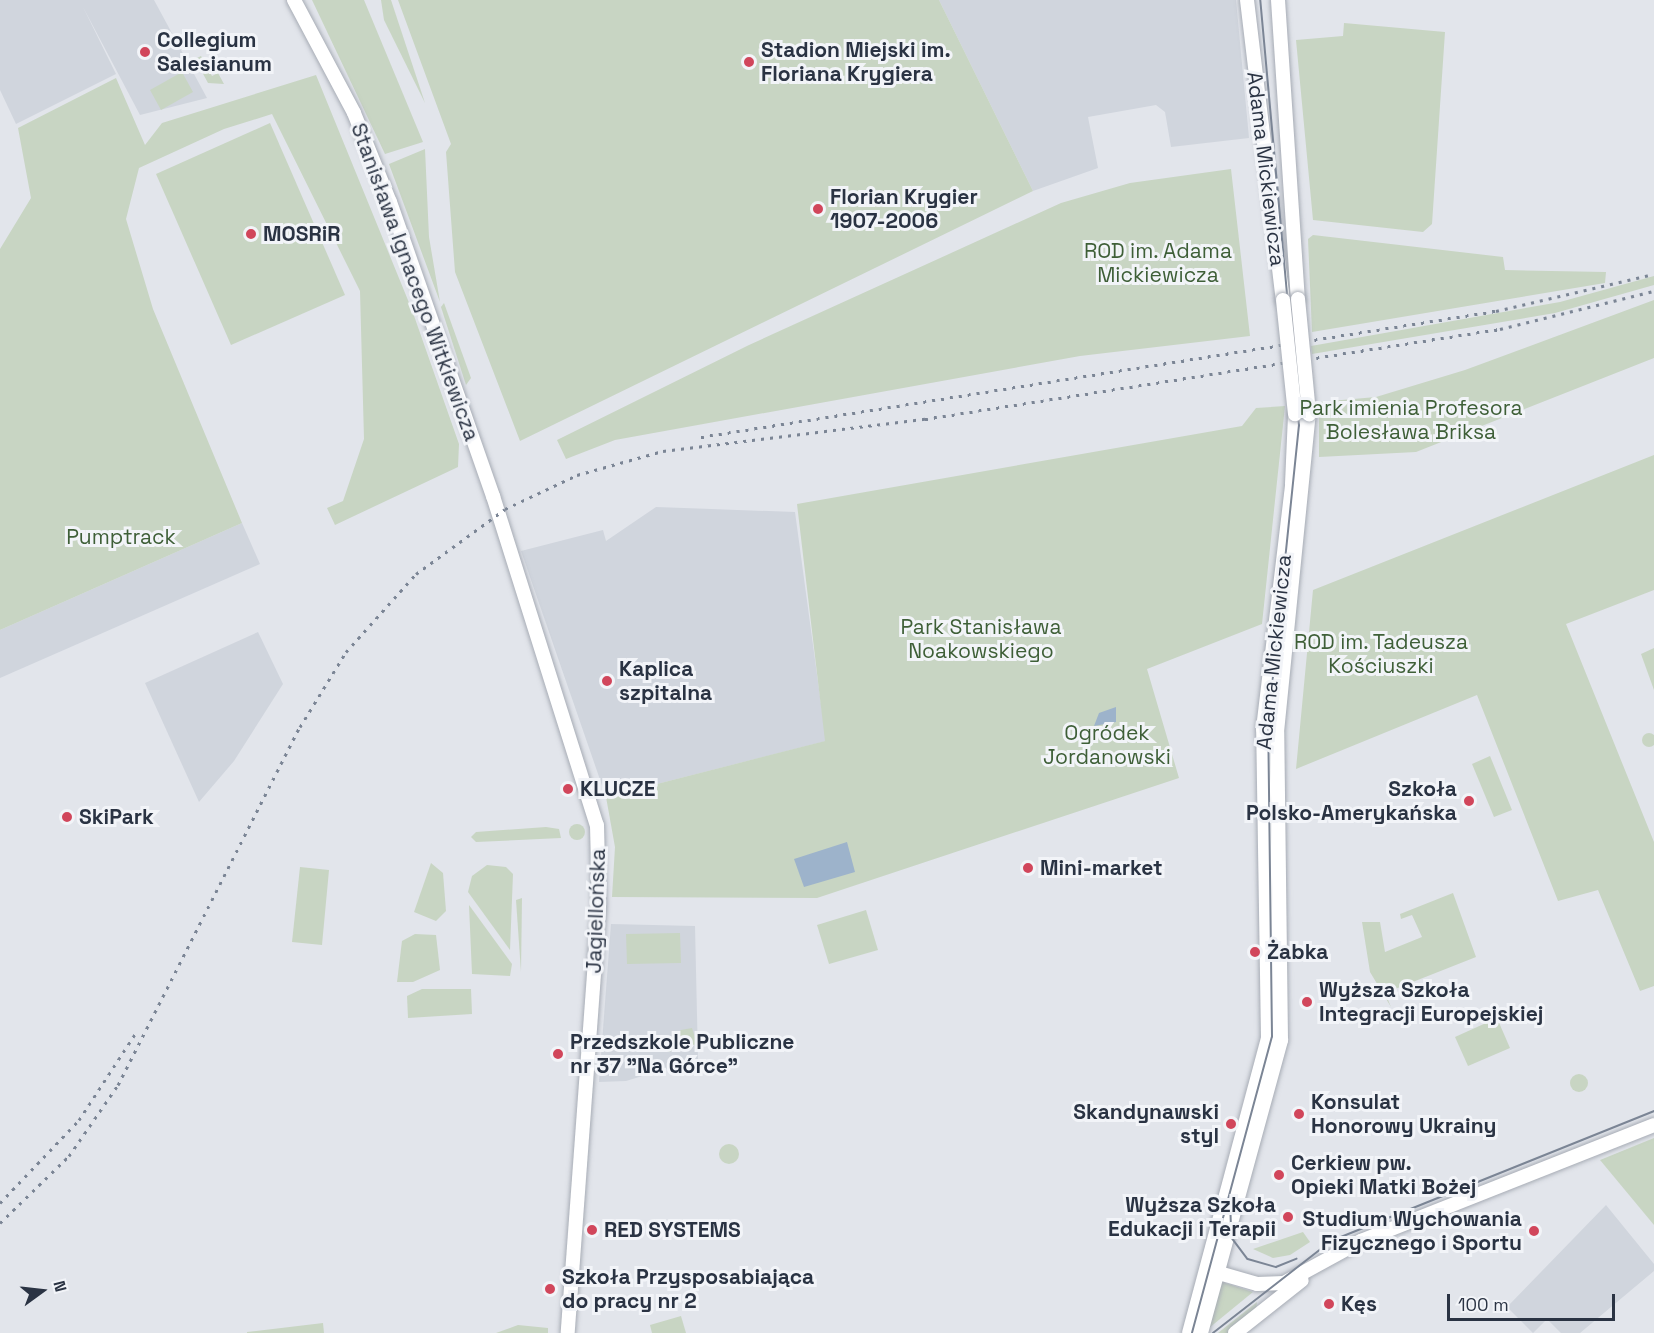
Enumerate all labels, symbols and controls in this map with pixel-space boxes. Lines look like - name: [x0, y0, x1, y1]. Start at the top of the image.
- place label: Collegium Salesianum: [157, 27, 272, 77]
- place label: Stadion Miejski im. Floriana Krygiera: [761, 37, 951, 87]
- marker: Collegium Salesianum: [138, 45, 152, 59]
- marker: Stadion Miejski im. Floriana Krygiera: [742, 55, 756, 69]
- street label: Adama Mickiewicza: [1242, 70, 1290, 268]
- street label: Stanisława Ignacego Witkiewicza: [346, 120, 484, 444]
- place label: Florian Krygier 1907-2006: [830, 184, 978, 234]
- marker: Florian Krygier 1907-2006: [811, 202, 825, 216]
- place label: MOSRiR: [263, 221, 341, 247]
- marker: MOSRiR: [244, 227, 258, 241]
- park label: ROD im. Adama Mickiewicza: [1084, 238, 1232, 288]
- park label: Park imienia Profesora Bolesława Briksa: [1300, 395, 1522, 445]
- park label: Pumptrack: [66, 524, 176, 550]
- street label: Adama Mickiewicza: [1251, 553, 1297, 751]
- park label: Park Stanisława Noakowskiego: [900, 614, 1062, 664]
- park label: ROD im. Tadeusza Kościuszki: [1293, 629, 1469, 679]
- place label: Kaplica szpitalna: [619, 656, 712, 706]
- marker: Kaplica szpitalna: [600, 674, 614, 688]
- park label: Ogródek Jordanowski: [1043, 720, 1171, 770]
- place label: KLUCZE: [580, 776, 655, 802]
- place label: Szkoła Polsko-Amerykańska: [1246, 776, 1457, 826]
- marker: KLUCZE: [561, 782, 575, 796]
- marker: Szkoła Polsko-Amerykańska: [1462, 794, 1476, 808]
- place label: SkiPark: [79, 804, 154, 830]
- marker: SkiPark: [60, 810, 74, 824]
- street label: Jagiellońska: [581, 848, 611, 974]
- place label: Mini-market: [1040, 855, 1163, 881]
- marker: Mini-market: [1021, 861, 1035, 875]
- place label: Żabka: [1267, 939, 1328, 965]
- marker: Żabka: [1248, 945, 1262, 959]
- place label: Wyższa Szkoła Integracji Europejskiej: [1319, 977, 1543, 1027]
- marker: Wyższa Szkoła Integracji Europejskiej: [1300, 995, 1314, 1009]
- place label: Przedszkole Publiczne nr 37 "Na Górce": [570, 1029, 794, 1079]
- marker: Przedszkole Publiczne nr 37 "Na Górce": [551, 1047, 565, 1061]
- place label: Konsulat Honorowy Ukrainy: [1311, 1089, 1496, 1139]
- place label: Skandynawski styl: [1073, 1099, 1219, 1149]
- marker: Konsulat Honorowy Ukrainy: [1292, 1107, 1306, 1121]
- marker: Skandynawski styl: [1224, 1117, 1238, 1131]
- place label: Cerkiew pw. Opieki Matki Bożej: [1291, 1150, 1476, 1200]
- marker: Cerkiew pw. Opieki Matki Bożej: [1272, 1168, 1286, 1182]
- place label: Wyższa Szkoła Edukacji i Terapii: [1107, 1192, 1276, 1242]
- place label: Studium Wychowania Fizycznego i Sportu: [1302, 1206, 1522, 1256]
- marker: Wyższa Szkoła Edukacji i Terapii: [1281, 1210, 1295, 1224]
- place label: RED SYSTEMS: [604, 1217, 741, 1243]
- marker: RED SYSTEMS: [585, 1223, 599, 1237]
- marker: Studium Wychowania Fizycznego i Sportu: [1527, 1224, 1541, 1238]
- north arrow: [12, 1261, 72, 1321]
- place label: Szkoła Przysposabiająca do pracy nr 2: [562, 1264, 814, 1314]
- text: N: [48, 1278, 71, 1294]
- marker: Szkoła Przysposabiająca do pracy nr 2: [543, 1282, 557, 1296]
- scale bar: [1450, 1282, 1618, 1320]
- place label: Kęs: [1341, 1291, 1377, 1317]
- text: 100 m: [1458, 1293, 1509, 1316]
- marker: Kęs: [1322, 1297, 1336, 1311]

